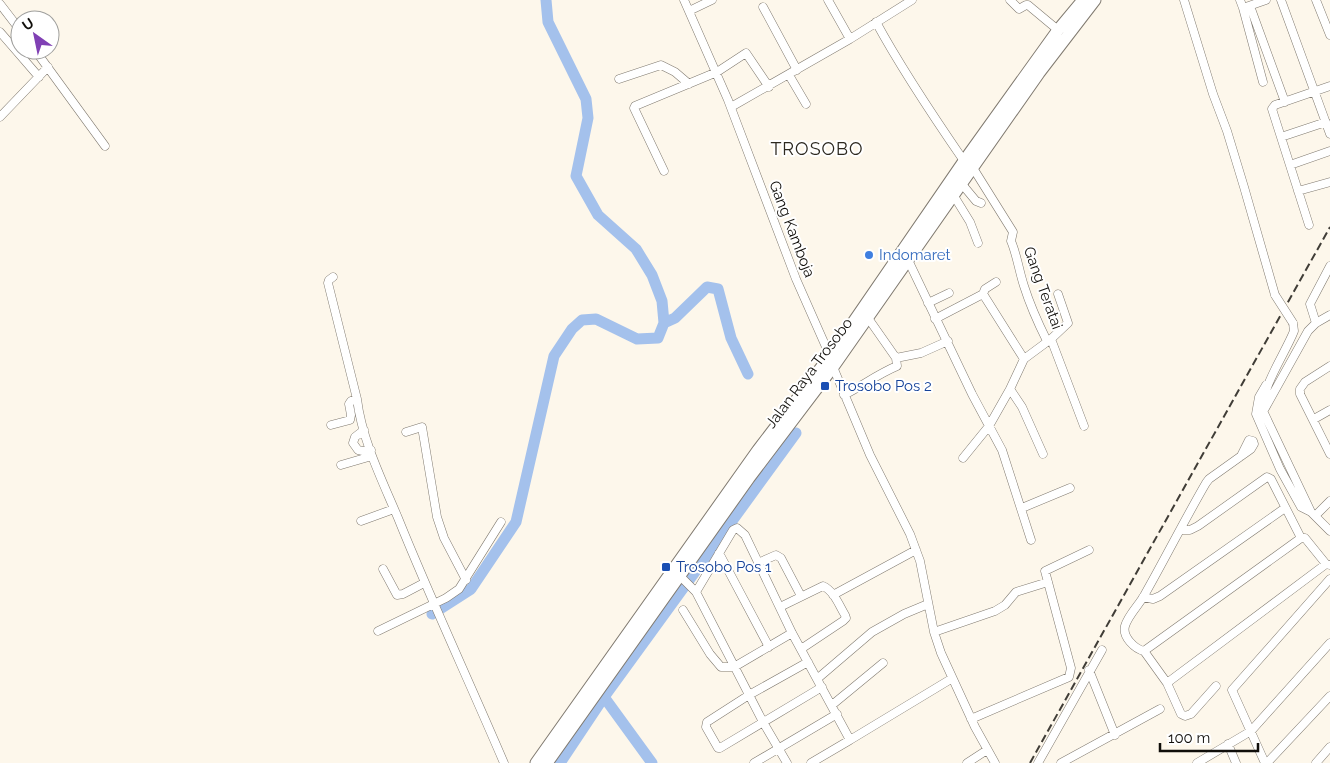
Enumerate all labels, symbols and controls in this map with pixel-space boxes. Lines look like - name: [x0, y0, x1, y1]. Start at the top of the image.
- north arrow: [10, 10, 60, 60]
- text: U: [19, 15, 37, 34]
- district label: TROSOBO: [770, 138, 864, 159]
- street label: Gang Kamboja: [765, 178, 819, 280]
- street label: Gang Teratai: [1020, 244, 1066, 332]
- place label: Indomaret: [879, 246, 950, 264]
- marker: Indomaret: [863, 249, 875, 261]
- street label: Jalan Raya Trosobo: [762, 314, 856, 432]
- place label: Trosobo Pos 2: [835, 377, 932, 395]
- marker: Trosobo Pos 2: [819, 380, 831, 392]
- place label: Trosobo Pos 1: [676, 558, 772, 576]
- marker: Trosobo Pos 1: [660, 561, 672, 573]
- scale bar: [1160, 720, 1258, 752]
- text: 100 m: [1168, 729, 1210, 747]

